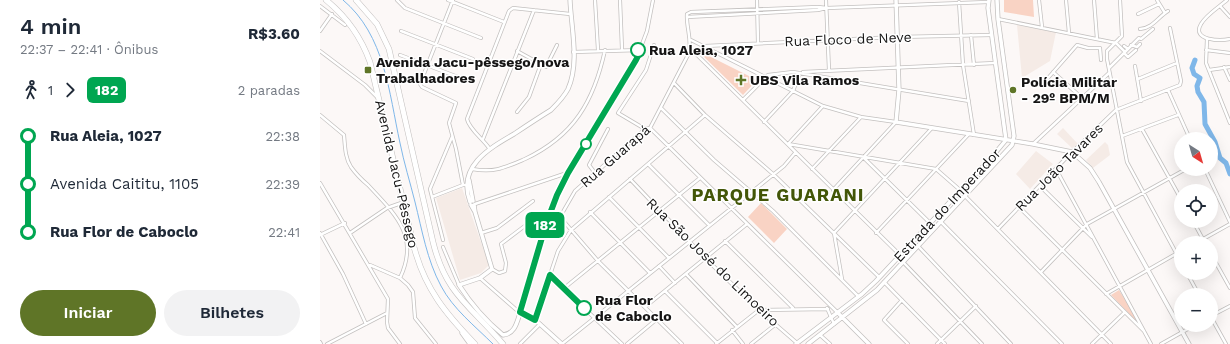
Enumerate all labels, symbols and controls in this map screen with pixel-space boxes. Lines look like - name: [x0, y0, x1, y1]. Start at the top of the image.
- text: 4 min: [20, 14, 81, 39]
- text: R$3.60: [248, 25, 300, 43]
- street label: Rua Floco de Neve: [784, 29, 912, 49]
- text: 22:37 – 22:41 · Ônibus: [20, 42, 158, 57]
- marker: Rua Aleia, 1027: [630, 42, 646, 58]
- place label: Rua Aleia, 1027: [649, 42, 754, 58]
- place label: Avenida Jacu-pêssego/nova Trabalhadores: [376, 54, 570, 86]
- marker: Avenida Jacu-pêssego/nova Trabalhadores: [363, 65, 373, 75]
- place label: UBS Vila Ramos: [750, 72, 860, 88]
- marker: UBS Vila Ramos: [735, 74, 747, 86]
- place label: Polícia Militar - 29º BPM/M: [1021, 74, 1117, 106]
- icon: walk: [20, 79, 42, 101]
- icon: forward: [59, 79, 81, 101]
- text: 182: [95, 82, 118, 98]
- text: 1: [48, 83, 53, 98]
- text: 2 paradas: [238, 83, 300, 98]
- marker: Polícia Militar - 29º BPM/M: [1008, 85, 1018, 95]
- street label: Avenida Jacu-Pêssego: [372, 98, 422, 250]
- street label: Rua João Tavares: [1012, 120, 1106, 214]
- street label: Rua Guarapá: [577, 121, 653, 191]
- text: Rua Aleia, 1027: [50, 127, 162, 145]
- text: 22:38: [265, 129, 300, 144]
- north arrow: [1174, 132, 1218, 176]
- map controls: [1174, 132, 1218, 332]
- unlabelled marker: [580, 138, 592, 150]
- street label: Estrada do Imperador: [890, 145, 1004, 265]
- text: Avenida Caititu, 1105: [50, 175, 199, 193]
- text: 22:39: [265, 177, 300, 192]
- district label: PARQUE GUARANI: [691, 184, 865, 205]
- button: locate: [1174, 184, 1218, 228]
- street label: Rua São José do Limoeiro: [644, 195, 782, 329]
- line badge: 182: [522, 212, 568, 238]
- text: 182: [533, 217, 557, 233]
- text: Rua Flor de Caboclo: [50, 223, 198, 241]
- text: 22:41: [268, 225, 300, 240]
- button: +: [1174, 236, 1218, 280]
- button: −: [1174, 288, 1218, 332]
- button: Iniciar: [20, 290, 156, 336]
- button: Bilhetes: [164, 290, 300, 336]
- place label: Rua Flor de Caboclo: [595, 292, 672, 324]
- marker: Rua Flor de Caboclo: [576, 300, 592, 316]

